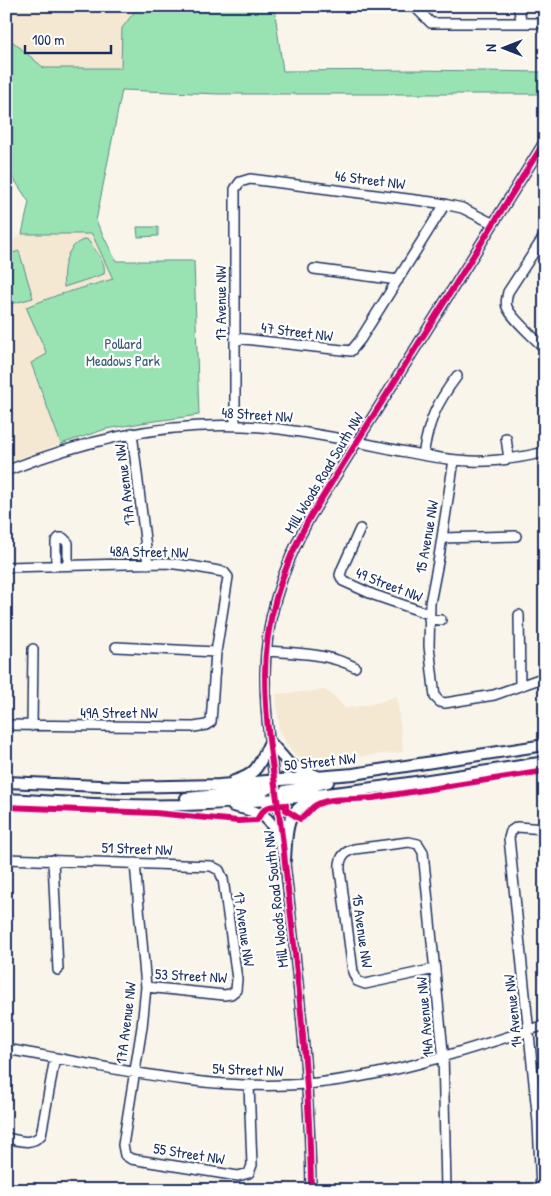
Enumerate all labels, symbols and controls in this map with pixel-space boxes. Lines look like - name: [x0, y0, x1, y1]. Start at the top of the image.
- scale bar: [25, 22, 111, 54]
- north arrow: [478, 22, 528, 72]
- text: 100 m: [32, 29, 65, 50]
- text: N: [481, 44, 500, 52]
- street label: 46 Street NW: [334, 165, 407, 194]
- street label: 17 Avenue NW: [210, 265, 231, 341]
- street label: 47 Street NW: [260, 317, 335, 346]
- park label: Pollard Meadows Park: [86, 333, 160, 371]
- street label: 48 Street NW: [221, 402, 294, 428]
- street label: Mill Woods Road South NW: [279, 408, 368, 537]
- street label: 17A Avenue NW: [109, 442, 140, 527]
- street label: 15 Avenue NW: [410, 498, 443, 575]
- street label: 48A Street NW: [110, 540, 189, 563]
- street label: 49 Street NW: [353, 562, 426, 607]
- street label: 49A Street NW: [80, 702, 159, 723]
- street label: 50 Street NW: [283, 747, 358, 776]
- street label: Mill Woods Road South NW: [258, 829, 293, 969]
- street label: 51 Street NW: [101, 837, 174, 860]
- street label: 17 Avenue NW: [229, 890, 260, 968]
- street label: 15 Avenue NW: [347, 893, 378, 970]
- street label: 53 Street NW: [154, 963, 228, 988]
- street label: 14 Avenue NW: [498, 973, 527, 1049]
- street label: 14A Avenue NW: [410, 975, 438, 1058]
- street label: 17A Avenue NW: [110, 980, 141, 1065]
- street label: 54 Street NW: [212, 1058, 285, 1081]
- street label: 55 Street NW: [152, 1138, 227, 1170]

